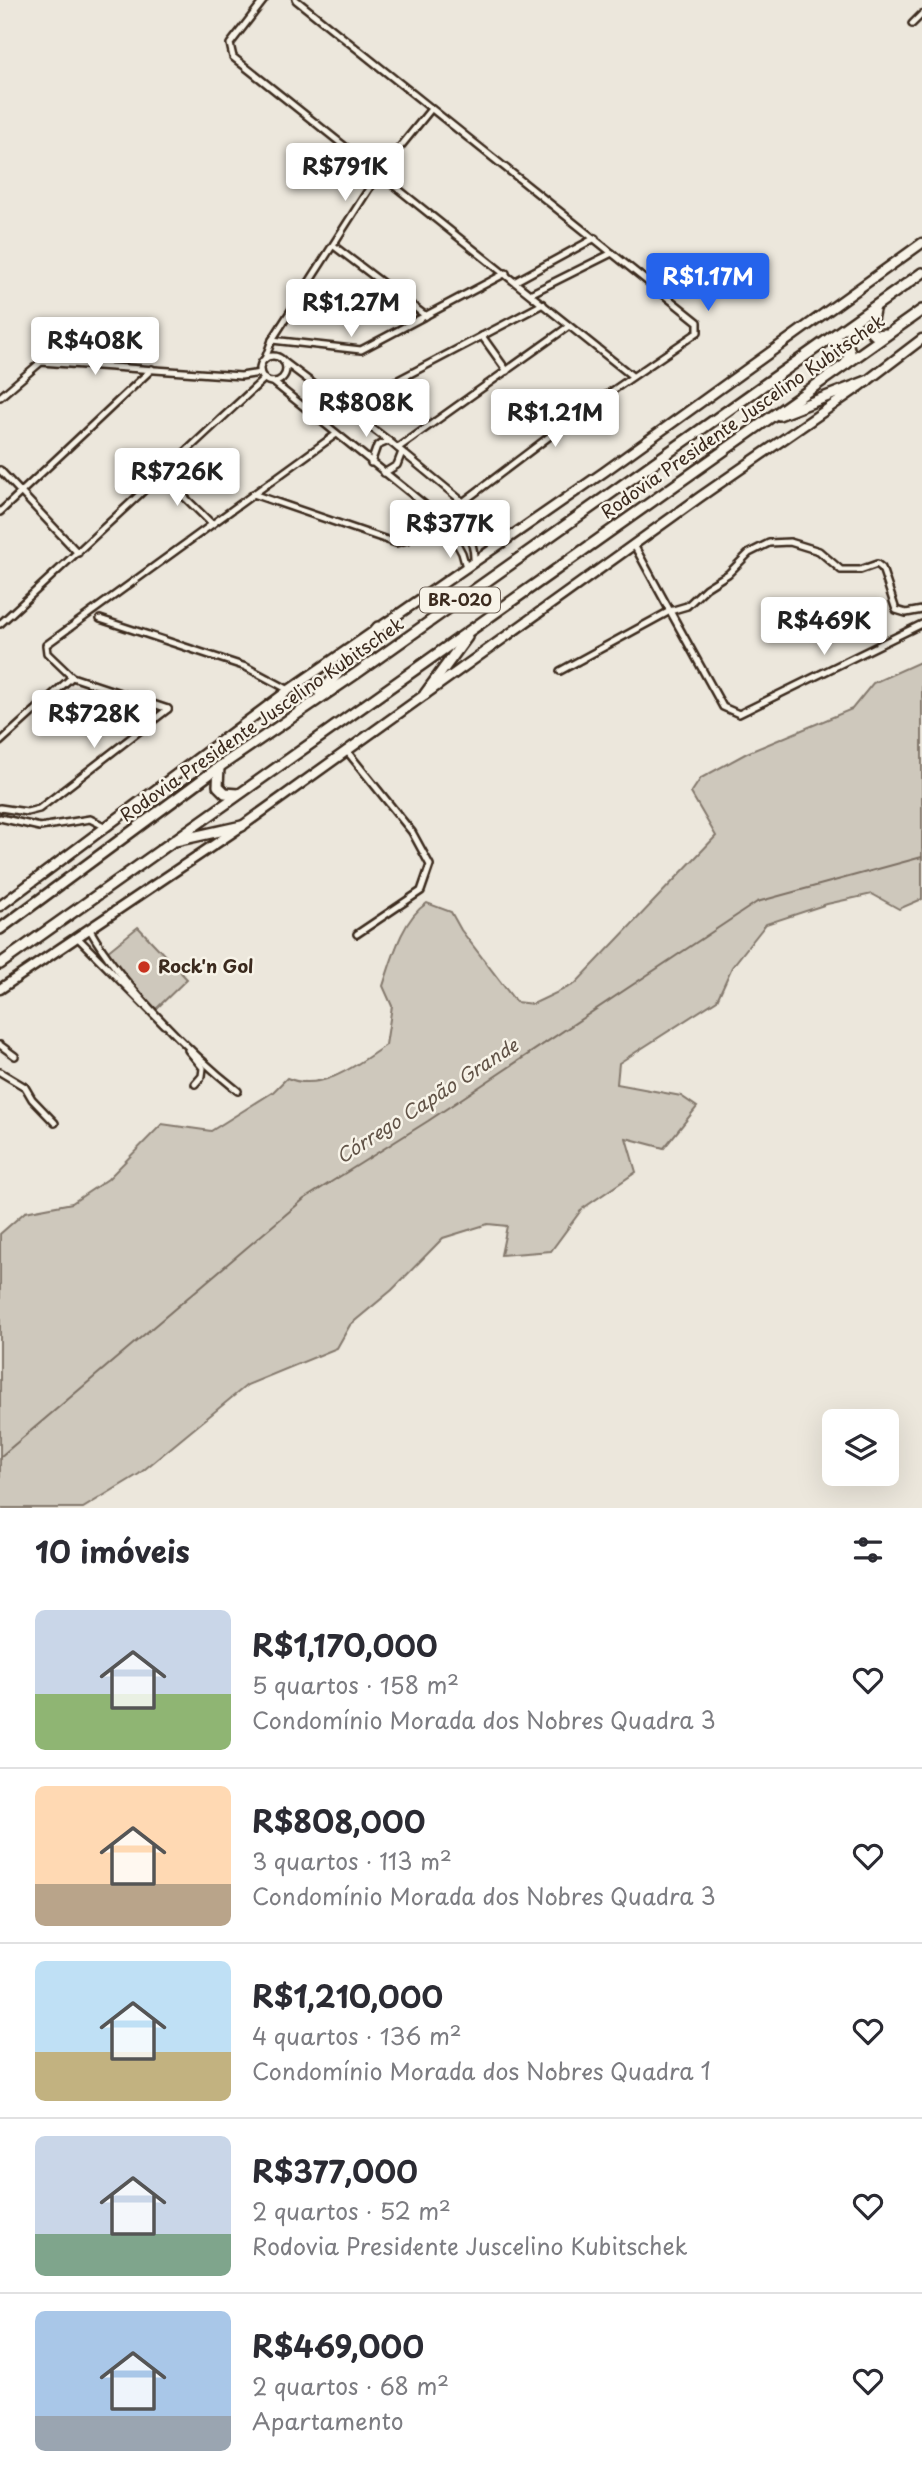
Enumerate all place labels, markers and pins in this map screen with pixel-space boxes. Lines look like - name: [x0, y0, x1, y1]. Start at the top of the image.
- pin: R$791K: [288, 144, 402, 203]
- pin: R$1.17M: [643, 254, 773, 313]
- pin: R$1.27M: [286, 280, 416, 339]
- pin: R$408K: [38, 318, 152, 377]
- pin: R$808K: [309, 380, 423, 439]
- pin: R$1.21M: [490, 390, 620, 449]
- pin: R$726K: [120, 448, 234, 508]
- pin: R$377K: [393, 500, 507, 560]
- pin: R$469K: [767, 598, 881, 657]
- pin: R$728K: [37, 690, 151, 750]
- place label: Rock'n Gol: [158, 952, 253, 979]
- marker: Rock'n Gol: [136, 959, 152, 975]

